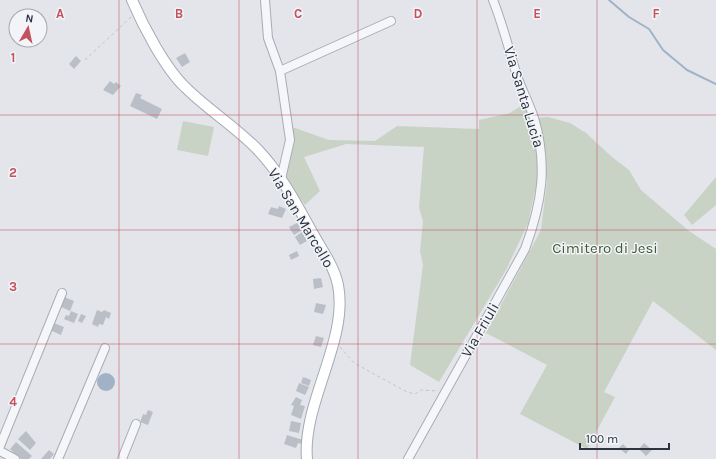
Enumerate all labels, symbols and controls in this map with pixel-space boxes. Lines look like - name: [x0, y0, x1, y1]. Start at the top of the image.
- text: A: [56, 6, 64, 21]
- text: B: [175, 6, 183, 21]
- text: C: [294, 6, 302, 21]
- text: D: [414, 6, 423, 21]
- text: E: [533, 6, 541, 21]
- text: F: [652, 6, 660, 21]
- north arrow: [8, 8, 48, 48]
- text: N: [25, 12, 34, 26]
- street label: Via Santa Lucia: [500, 44, 548, 150]
- text: 1: [11, 50, 15, 65]
- text: 2: [9, 165, 17, 180]
- street label: Via San Marcello: [264, 165, 338, 271]
- park label: Cimitero di Jesi: [552, 239, 658, 257]
- text: 3: [9, 279, 17, 294]
- street label: Via Friuli: [457, 299, 503, 361]
- text: 4: [9, 394, 17, 409]
- scale bar: [580, 425, 669, 451]
- text: 100 m: [586, 432, 618, 446]

